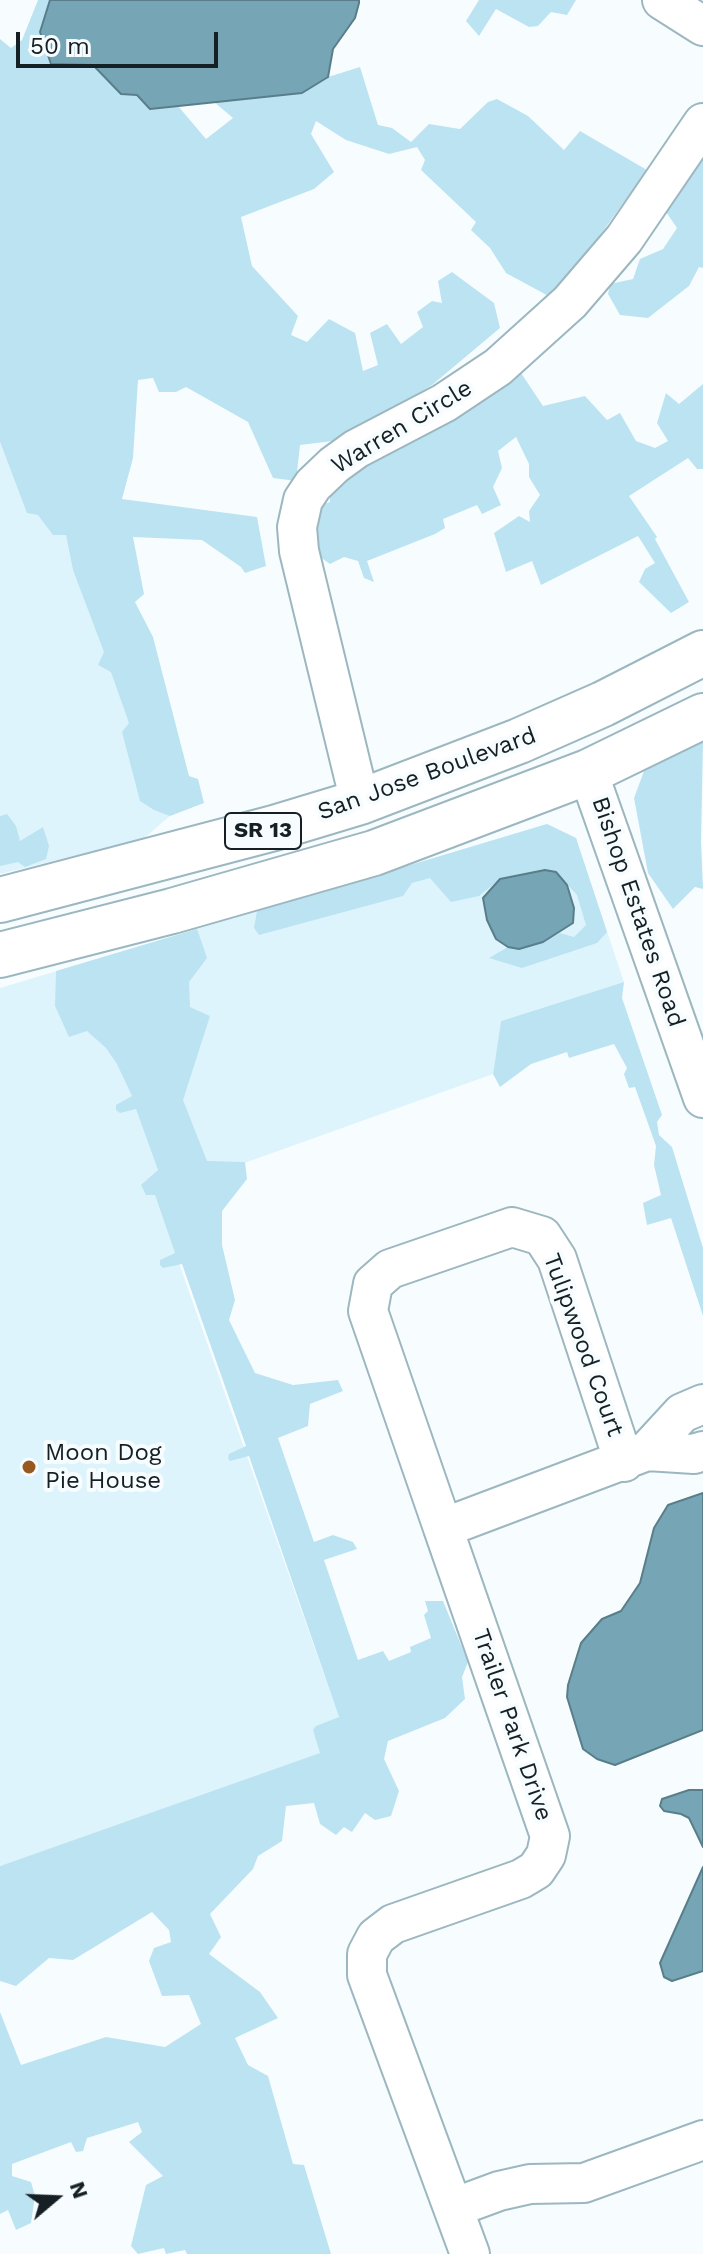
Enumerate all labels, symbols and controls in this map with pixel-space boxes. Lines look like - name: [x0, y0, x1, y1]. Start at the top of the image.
- scale bar: [20, 16, 222, 66]
- text: 50 m: [30, 32, 90, 60]
- street label: Warren Circle: [327, 374, 477, 480]
- street label: San Jose Boulevard: [314, 721, 540, 827]
- street label: Bishop Estates Road: [585, 793, 691, 1031]
- road number: SR 13: [225, 813, 301, 849]
- street label: Tulipwood Court: [537, 1250, 629, 1440]
- place label: Moon Dog Pie House: [45, 1439, 162, 1495]
- marker: Moon Dog Pie House: [20, 1458, 38, 1476]
- street label: Trailer Park Drive: [466, 1625, 558, 1825]
- north arrow: [16, 2158, 96, 2238]
- text: N: [65, 2178, 94, 2202]

